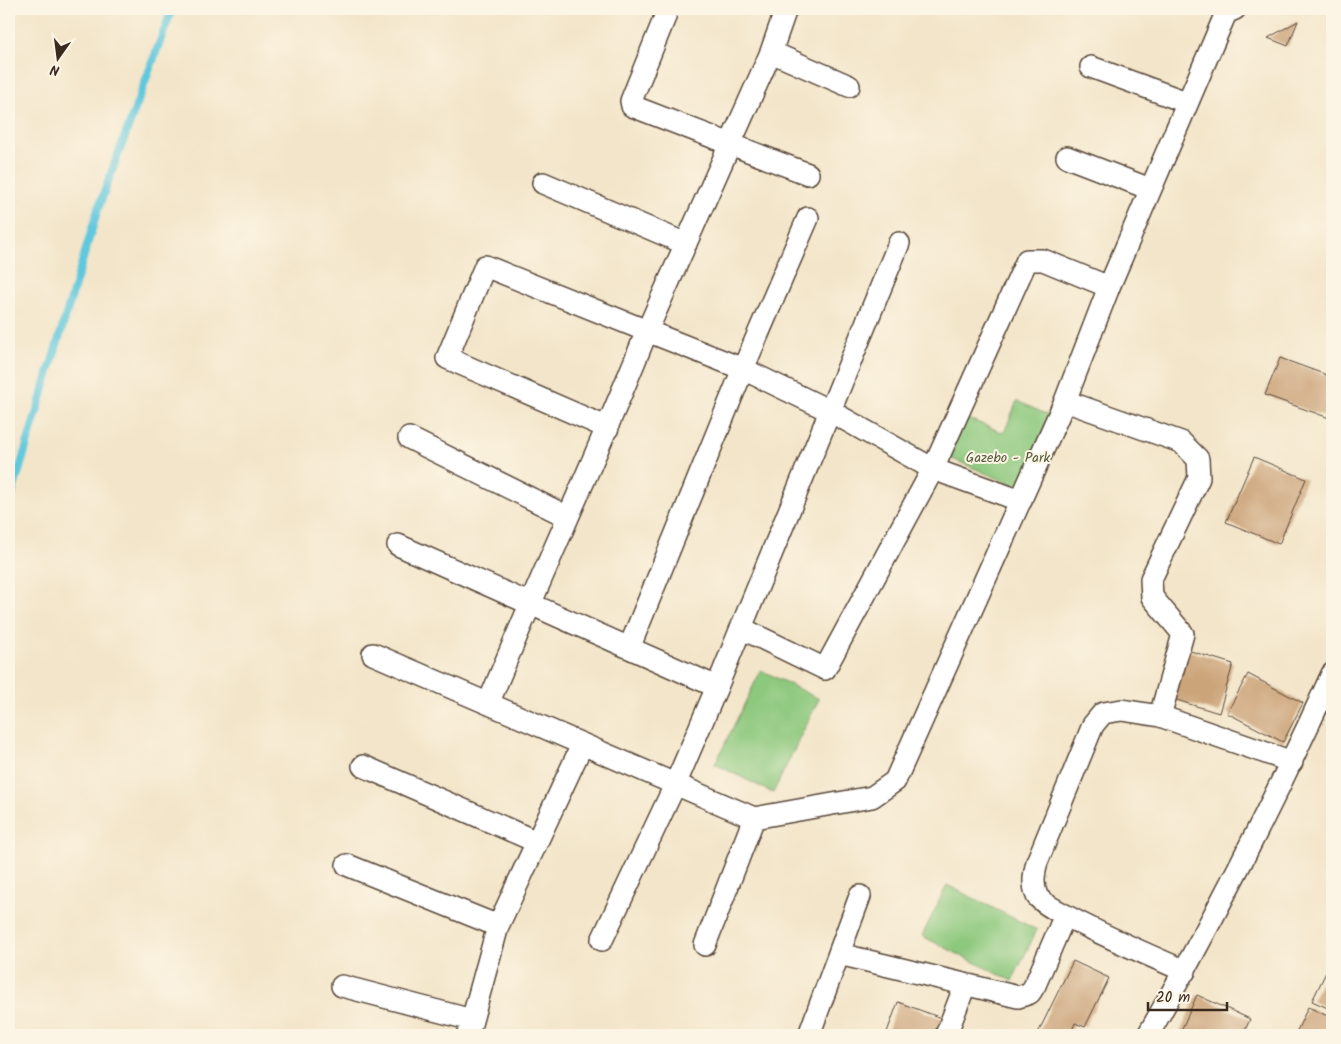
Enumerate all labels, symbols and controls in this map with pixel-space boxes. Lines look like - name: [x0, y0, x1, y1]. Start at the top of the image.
- north arrow: [32, 32, 82, 82]
- text: N: [48, 58, 62, 81]
- park label: Gazebo - Park: [966, 447, 1051, 469]
- scale bar: [1148, 979, 1227, 1011]
- text: 20 m: [1156, 986, 1190, 1010]

